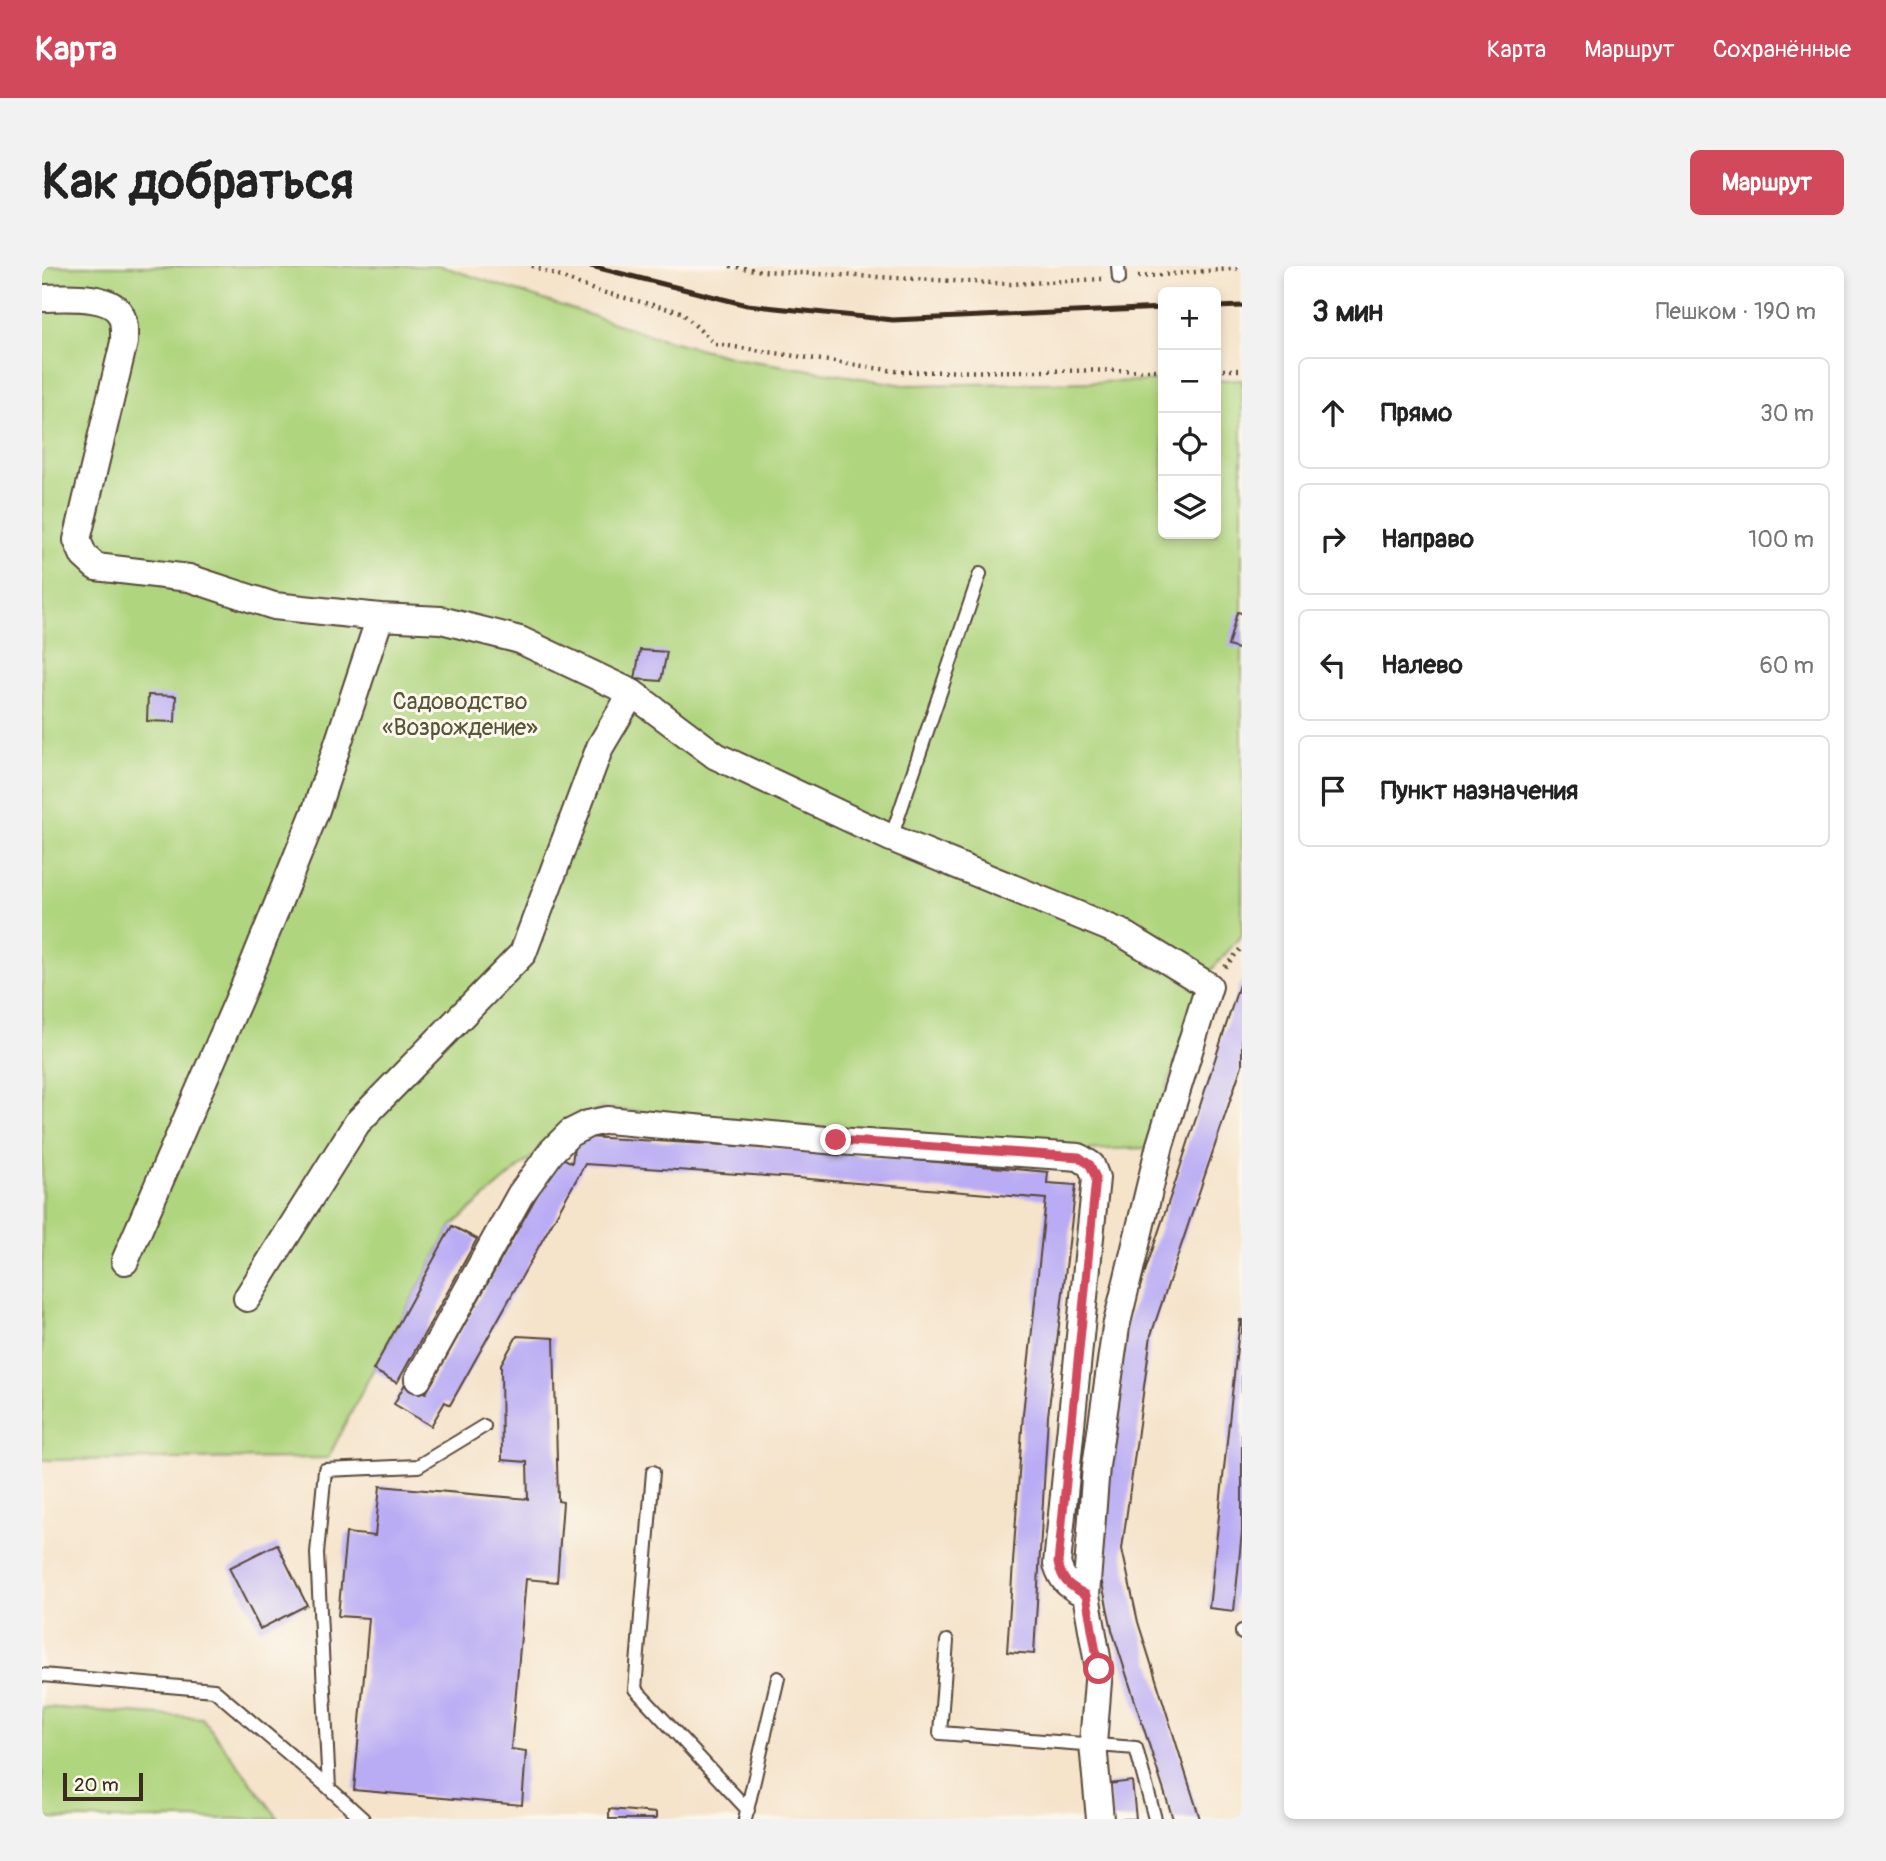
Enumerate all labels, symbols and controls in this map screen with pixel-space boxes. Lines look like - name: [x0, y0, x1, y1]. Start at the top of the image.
- text: Карта: [35, 29, 117, 70]
- text: Карта: [1487, 35, 1546, 64]
- text: Маршрут: [1584, 35, 1675, 64]
- text: Сохранённые: [1713, 35, 1851, 64]
- button: Маршрут: [1690, 150, 1844, 215]
- text: Как добраться: [42, 152, 354, 213]
- map controls: [1158, 287, 1221, 539]
- button: +: [1158, 287, 1221, 350]
- text: 3 мин: [1312, 293, 1383, 330]
- text: Пешком · 190 m: [1656, 297, 1816, 326]
- button: −: [1158, 350, 1221, 413]
- icon: ahead: [1314, 394, 1352, 432]
- text: Прямо: [1381, 397, 1452, 429]
- text: 30 m: [1760, 399, 1814, 428]
- button: locate: [1158, 413, 1221, 476]
- button: layers: [1158, 476, 1221, 539]
- icon: right: [1314, 520, 1352, 558]
- text: Направо: [1381, 523, 1474, 555]
- text: 100 m: [1748, 525, 1814, 554]
- icon: left: [1314, 646, 1352, 684]
- text: Налево: [1381, 649, 1463, 681]
- text: 60 m: [1759, 651, 1814, 680]
- park label: Садоводство «Возрождение»: [382, 687, 538, 742]
- icon: arrive: [1314, 772, 1352, 810]
- text: Пункт назначения: [1381, 775, 1578, 807]
- route end: [820, 1124, 851, 1155]
- route start: [1083, 1653, 1114, 1684]
- scale bar: [63, 1770, 144, 1802]
- text: 20 m: [74, 1773, 119, 1797]

